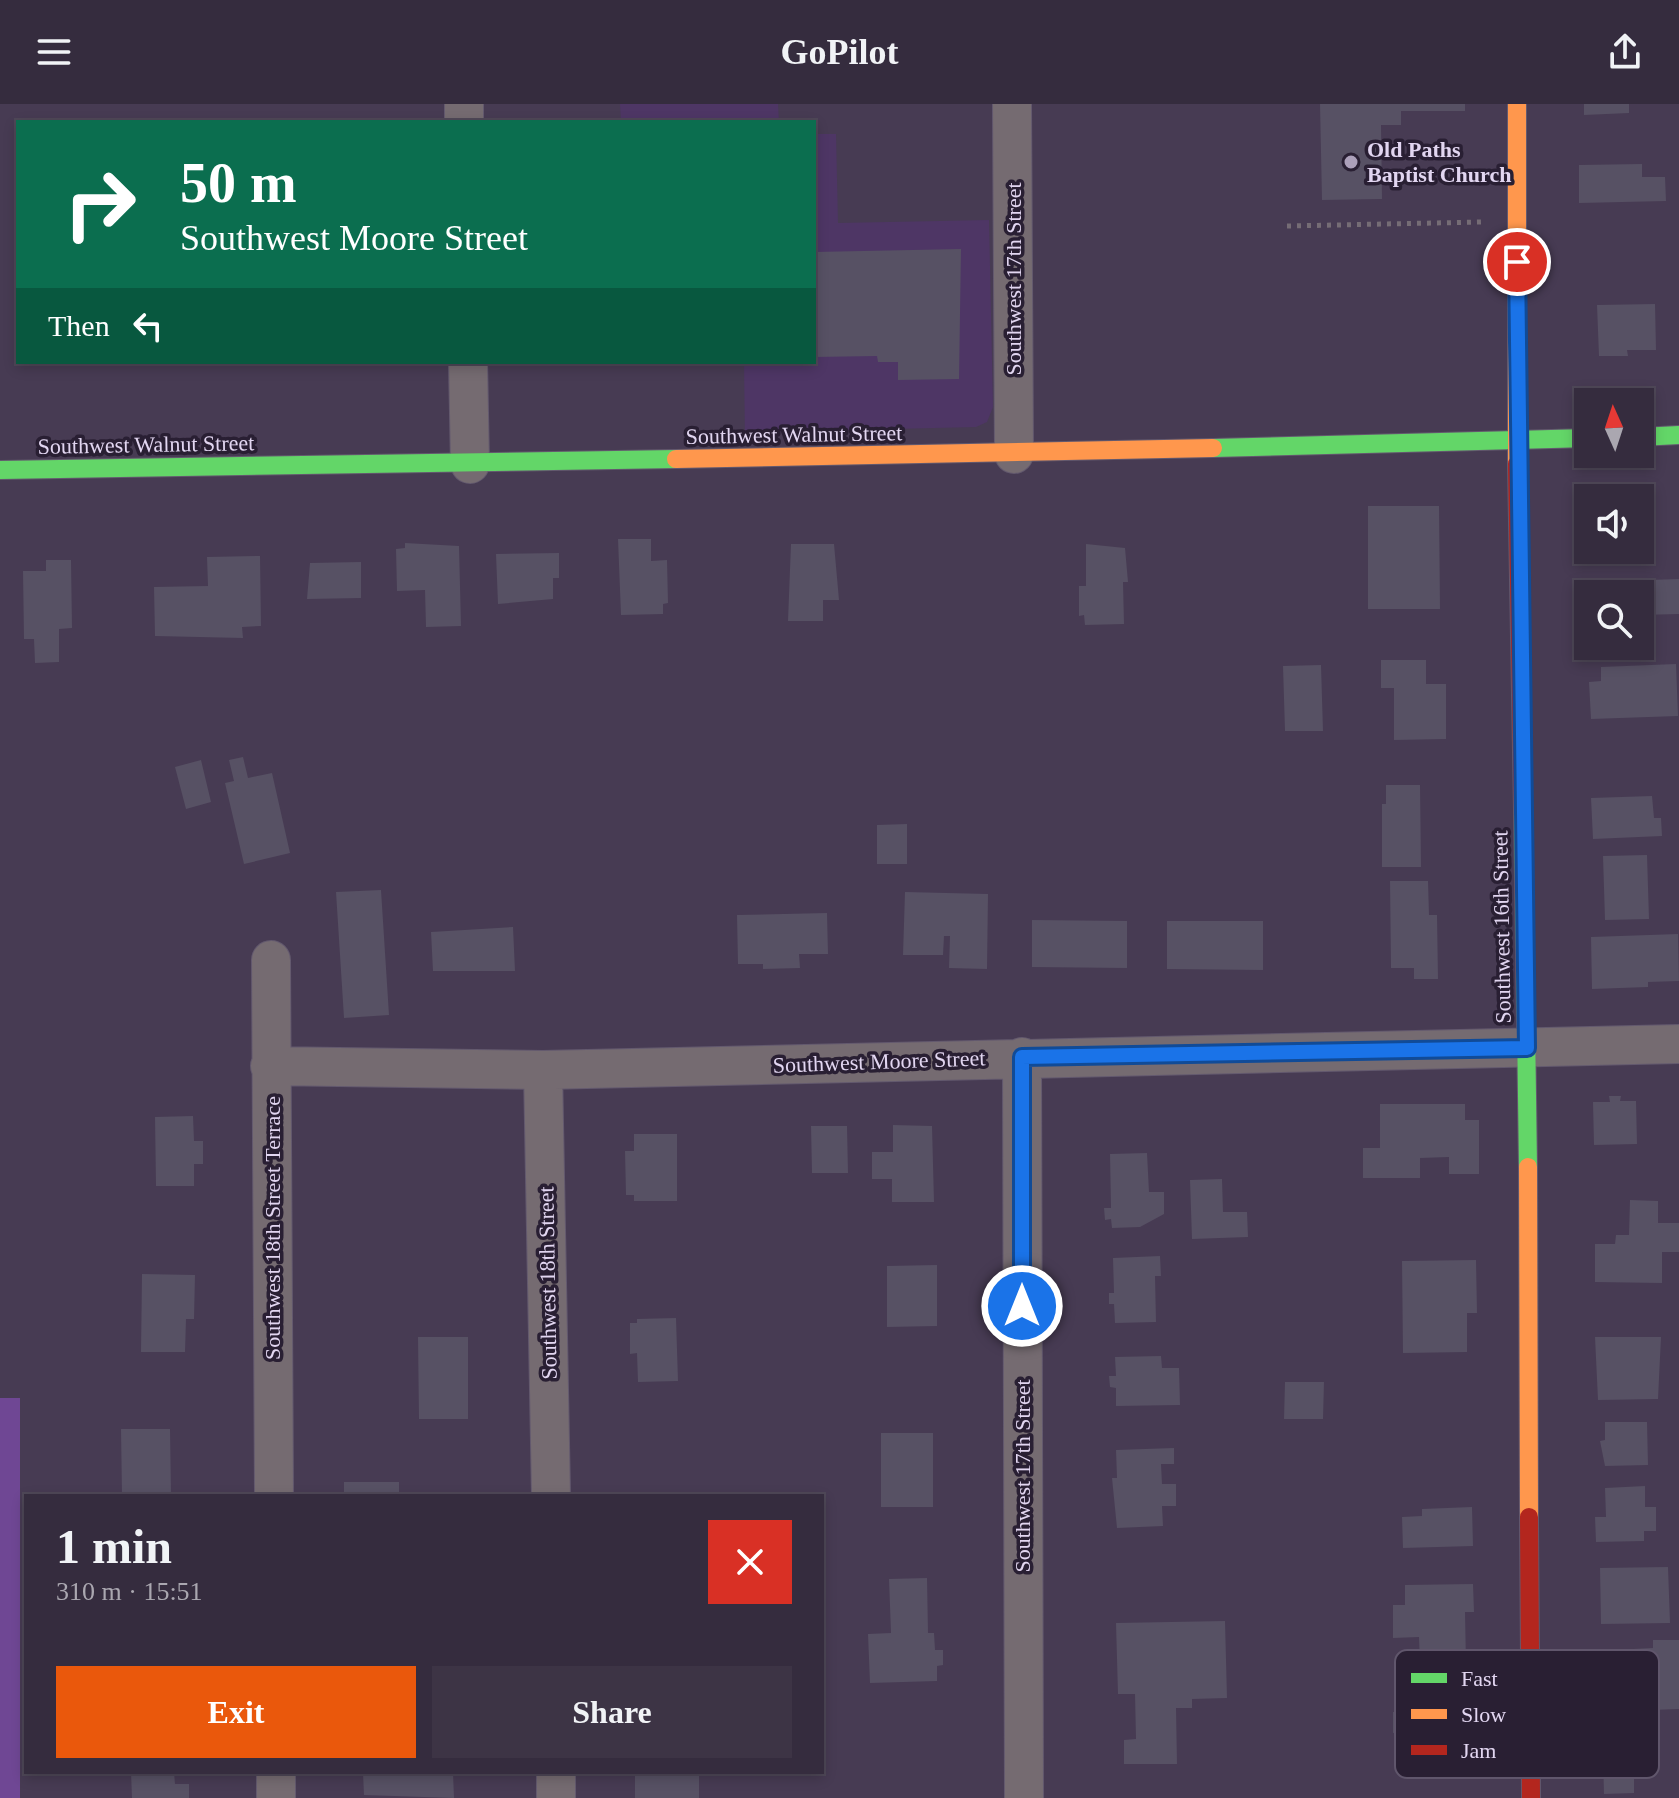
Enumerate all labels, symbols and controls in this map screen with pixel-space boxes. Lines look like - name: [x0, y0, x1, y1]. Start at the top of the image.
- icon: menu: [32, 30, 76, 74]
- icon: share: [1603, 30, 1647, 74]
- text: GoPilot: [781, 32, 898, 72]
- place label: Old Paths Baptist Church: [1367, 137, 1511, 187]
- icon: right: [48, 152, 152, 256]
- text: 50 m: [180, 152, 297, 214]
- marker: Old Paths Baptist Church: [1342, 153, 1360, 171]
- street label: Southwest 17th Street: [1001, 182, 1026, 376]
- text: Southwest Moore Street: [180, 218, 528, 258]
- pin: [1483, 228, 1551, 296]
- icon: arrive: [1495, 240, 1539, 284]
- icon: left: [126, 304, 170, 348]
- text: Then: [48, 309, 110, 342]
- north arrow: [1574, 388, 1654, 468]
- map controls: [1574, 388, 1654, 660]
- street label: Southwest Walnut Street: [686, 420, 903, 449]
- street label: Southwest Walnut Street: [38, 430, 255, 459]
- button: sound: [1574, 484, 1654, 564]
- button: search: [1574, 580, 1654, 660]
- street label: Southwest 16th Street: [1487, 830, 1516, 1024]
- street label: Southwest Moore Street: [772, 1045, 986, 1078]
- street label: Southwest 18th Street Terrace: [260, 1096, 285, 1360]
- street label: Southwest 18th Street: [533, 1186, 562, 1380]
- position arrow: [980, 1264, 1064, 1348]
- street label: Southwest 17th Street: [1010, 1379, 1035, 1573]
- text: 1 min: [56, 1520, 172, 1573]
- button: close: [708, 1520, 792, 1604]
- text: 310 m · 15:51: [56, 1577, 203, 1606]
- legend: [1395, 1650, 1659, 1778]
- button: Exit: [56, 1666, 416, 1758]
- button: Share: [432, 1666, 792, 1758]
- text: Fast: [1461, 1666, 1498, 1691]
- text: Slow: [1461, 1702, 1506, 1727]
- text: Jam: [1461, 1738, 1496, 1763]

